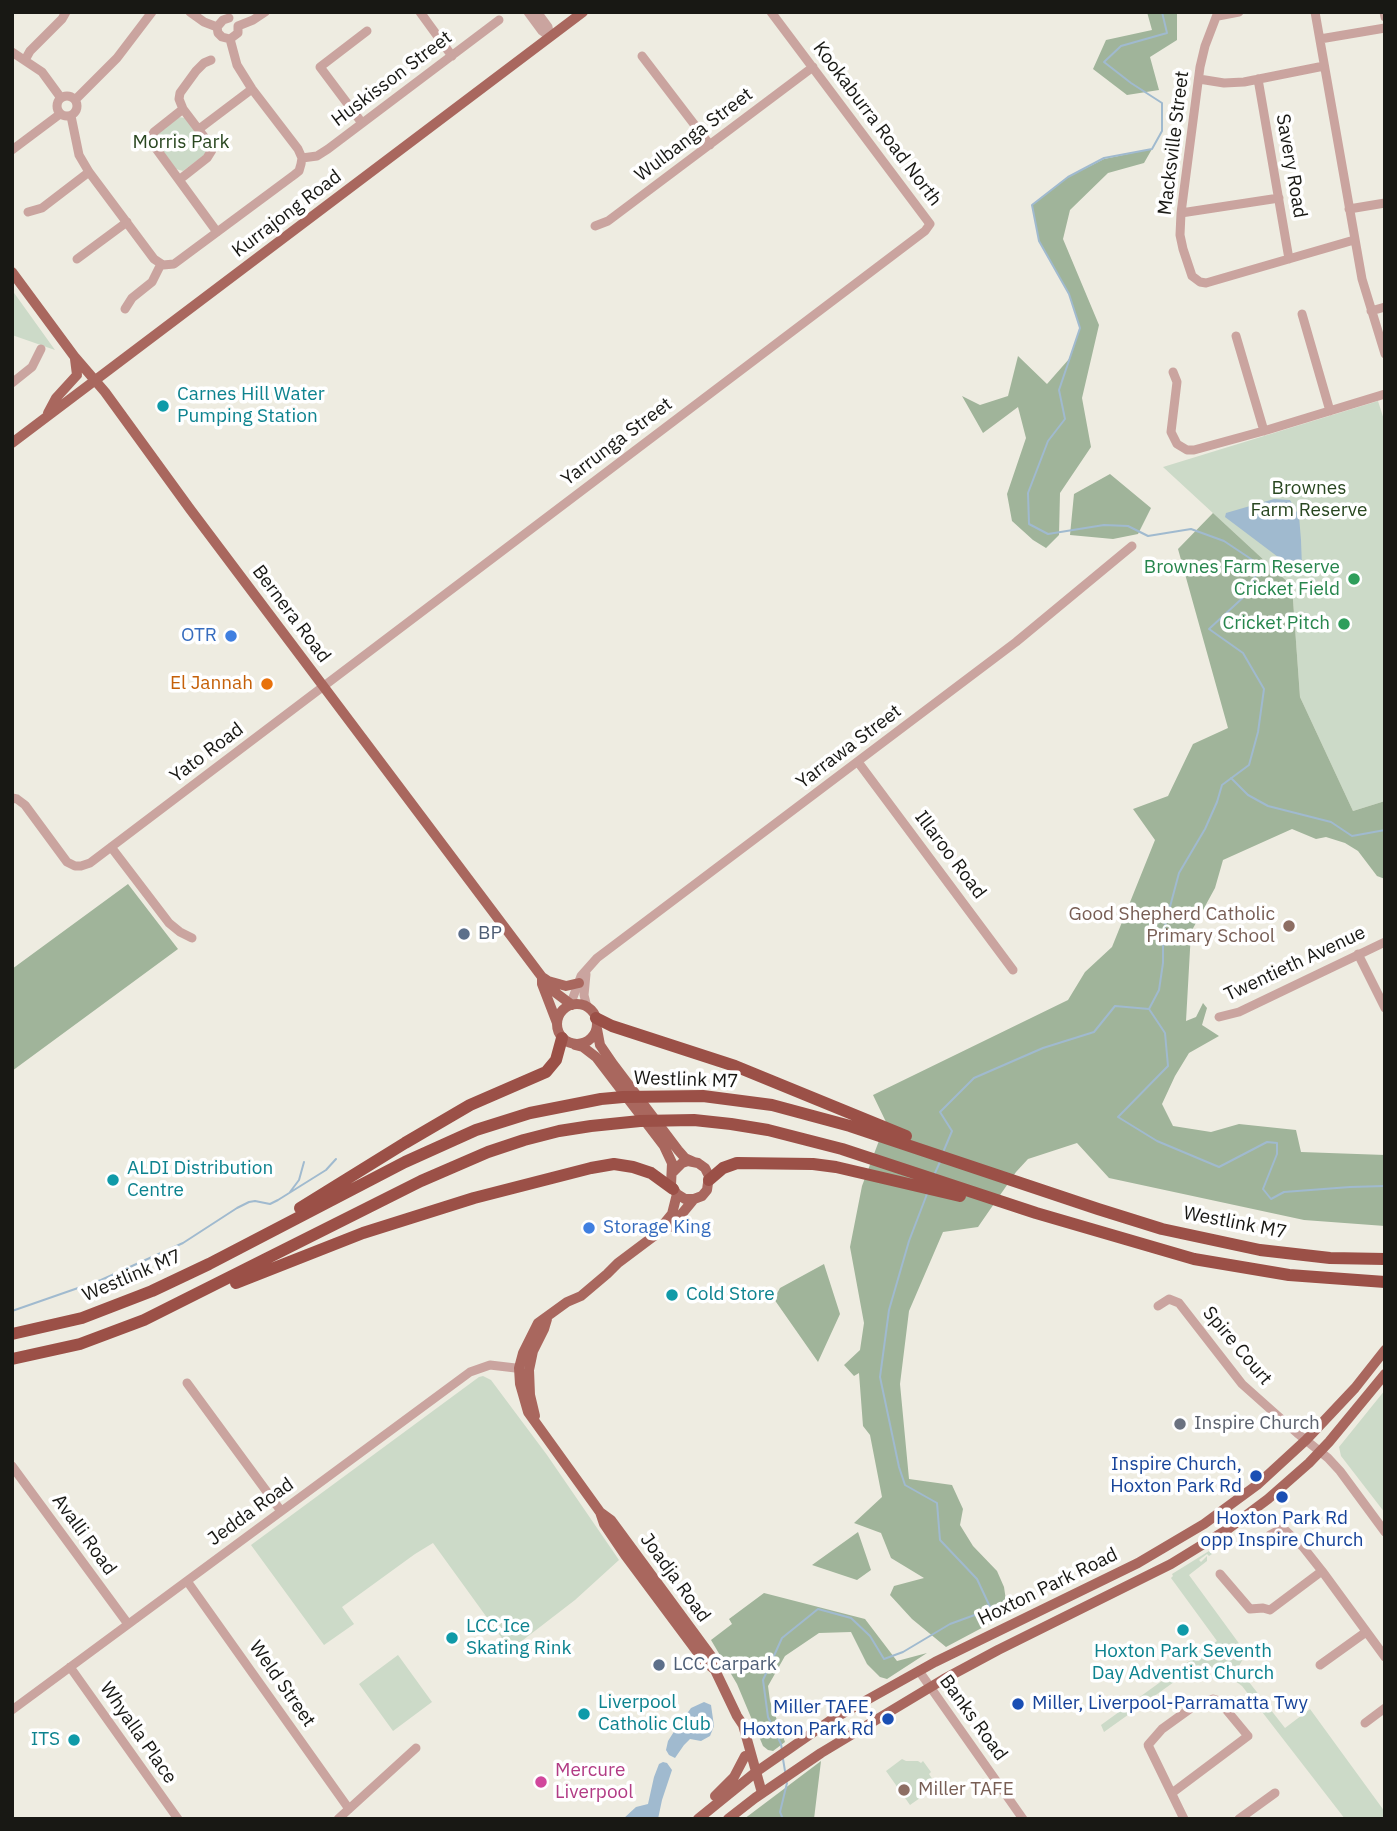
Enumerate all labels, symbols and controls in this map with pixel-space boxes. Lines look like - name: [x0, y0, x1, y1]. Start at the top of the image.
- street label: Huskisson Street: [327, 26, 457, 132]
- street label: Kookaburra Road North: [808, 37, 946, 211]
- street label: Macksville Street: [1154, 69, 1194, 217]
- street label: Wulbanga Street: [631, 83, 757, 187]
- street label: Savery Road: [1271, 112, 1311, 220]
- park label: Morris Park: [133, 132, 229, 154]
- street label: Kurrajong Road: [228, 165, 346, 263]
- place label: Carnes Hill Water Pumping Station: [177, 384, 325, 428]
- street label: Yarrunga Street: [557, 393, 677, 491]
- marker: Carnes Hill Water Pumping Station: [155, 398, 171, 414]
- park label: Brownes Farm Reserve: [1251, 478, 1367, 522]
- place label: Brownes Farm Reserve Cricket Field: [1144, 557, 1340, 601]
- street label: Bernera Road: [247, 561, 335, 667]
- marker: Brownes Farm Reserve Cricket Field: [1346, 571, 1362, 587]
- place label: Cricket Pitch: [1222, 613, 1330, 635]
- marker: Cricket Pitch: [1336, 616, 1352, 632]
- place label: OTR: [181, 625, 217, 647]
- marker: OTR: [223, 628, 239, 644]
- place label: El Jannah: [170, 673, 253, 695]
- marker: El Jannah: [259, 676, 275, 692]
- street label: Yarrawa Street: [792, 700, 906, 794]
- street label: Yato Road: [166, 718, 248, 788]
- street label: Illaroo Road: [910, 806, 990, 904]
- place label: Good Shepherd Catholic Primary School: [1069, 904, 1275, 948]
- marker: Good Shepherd Catholic Primary School: [1281, 918, 1297, 934]
- street label: Twentieth Avenue: [1221, 921, 1369, 1007]
- place label: BP: [478, 923, 502, 945]
- marker: BP: [456, 926, 472, 942]
- street label: Westlink M7: [633, 1067, 739, 1093]
- place label: ALDI Distribution Centre: [127, 1158, 273, 1202]
- marker: ALDI Distribution Centre: [105, 1172, 121, 1188]
- street label: Westlink M7: [1181, 1202, 1289, 1244]
- place label: Storage King: [603, 1217, 711, 1239]
- marker: Storage King: [581, 1220, 597, 1236]
- street label: Westlink M7: [79, 1245, 185, 1307]
- place label: Cold Store: [686, 1284, 775, 1306]
- marker: Cold Store: [664, 1287, 680, 1303]
- street label: Spire Court: [1198, 1302, 1276, 1390]
- place label: Inspire Church: [1194, 1413, 1320, 1435]
- marker: Inspire Church: [1172, 1416, 1188, 1432]
- place label: Inspire Church, Hoxton Park Rd: [1110, 1454, 1242, 1498]
- marker: Inspire Church, Hoxton Park Rd: [1248, 1468, 1264, 1484]
- street label: Jedda Road: [204, 1473, 298, 1551]
- marker: Hoxton Park Rd opp Inspire Church: [1274, 1489, 1290, 1505]
- street label: Avalli Road: [47, 1490, 121, 1580]
- place label: Hoxton Park Rd opp Inspire Church: [1201, 1508, 1363, 1552]
- street label: Joadja Road: [635, 1529, 715, 1627]
- street label: Hoxton Park Road: [974, 1543, 1122, 1631]
- place label: LCC Ice Skating Rink: [466, 1616, 572, 1660]
- marker: Hoxton Park Seventh Day Adventist Church: [1175, 1622, 1191, 1638]
- marker: LCC Ice Skating Rink: [444, 1630, 460, 1646]
- street label: Weld Street: [244, 1637, 320, 1731]
- place label: Hoxton Park Seventh Day Adventist Church: [1092, 1641, 1274, 1685]
- place label: LCC Carpark: [673, 1654, 777, 1676]
- marker: LCC Carpark: [651, 1657, 667, 1673]
- street label: Banks Road: [934, 1671, 1012, 1765]
- street label: Whyalla Place: [95, 1678, 181, 1788]
- place label: Liverpool Catholic Club: [598, 1692, 711, 1736]
- place label: Miller, Liverpool-Parramatta Twy: [1032, 1693, 1308, 1715]
- marker: Miller, Liverpool-Parramatta Twy: [1010, 1696, 1026, 1712]
- place label: Miller TAFE, Hoxton Park Rd: [742, 1697, 874, 1741]
- marker: Liverpool Catholic Club: [576, 1706, 592, 1722]
- marker: Miller TAFE, Hoxton Park Rd: [880, 1711, 896, 1727]
- place label: ITS: [31, 1729, 60, 1751]
- marker: ITS: [66, 1732, 82, 1748]
- place label: Mercure Liverpool: [555, 1760, 633, 1804]
- marker: Mercure Liverpool: [533, 1774, 549, 1790]
- place label: Miller TAFE: [918, 1779, 1014, 1801]
- marker: Miller TAFE: [896, 1782, 912, 1798]

